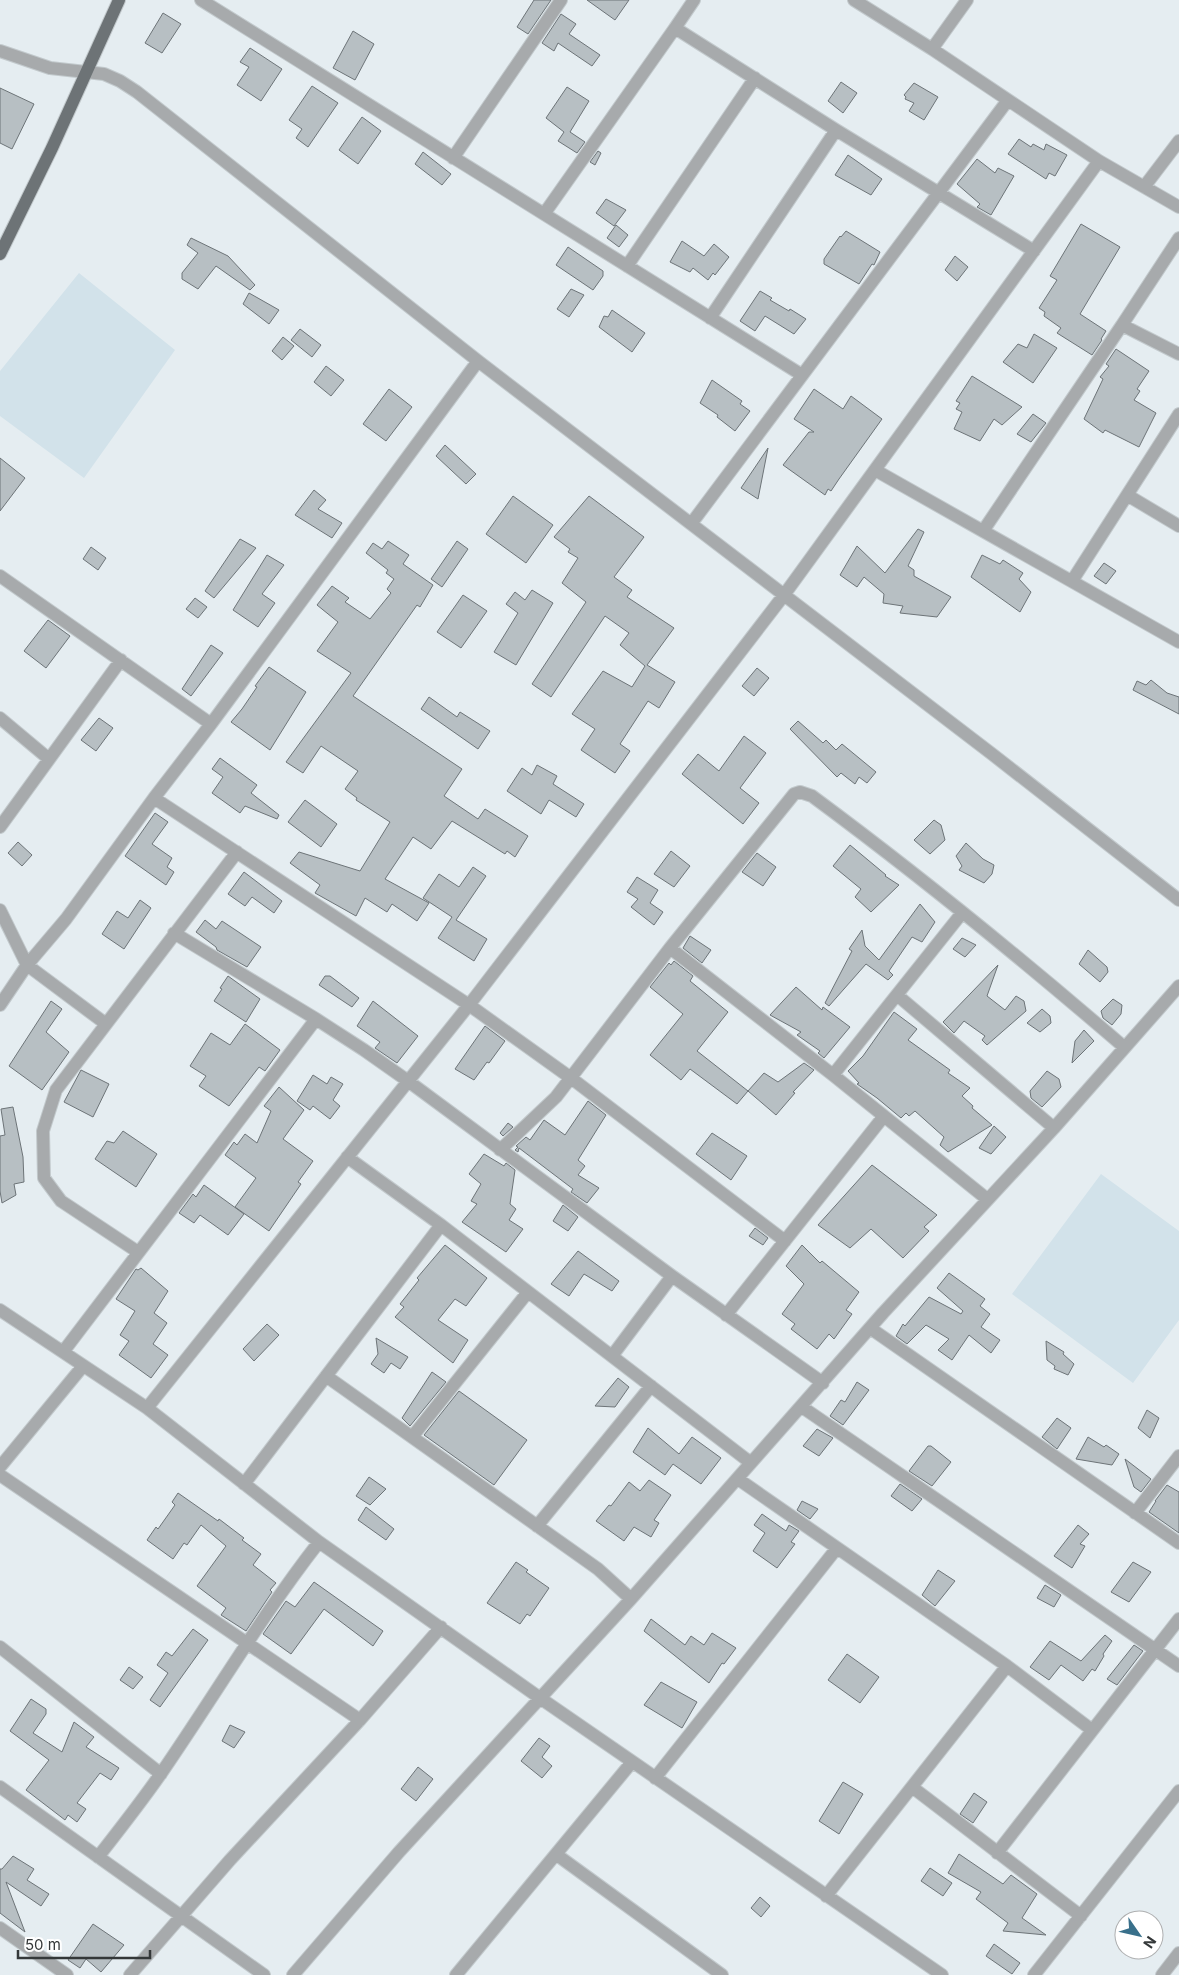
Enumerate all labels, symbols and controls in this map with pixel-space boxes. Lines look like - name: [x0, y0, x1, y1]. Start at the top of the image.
- north arrow: [1114, 1910, 1164, 1960]
- scale bar: [18, 1928, 150, 1960]
- text: N: [1140, 1933, 1160, 1952]
- text: 50 m: [25, 1935, 61, 1954]

